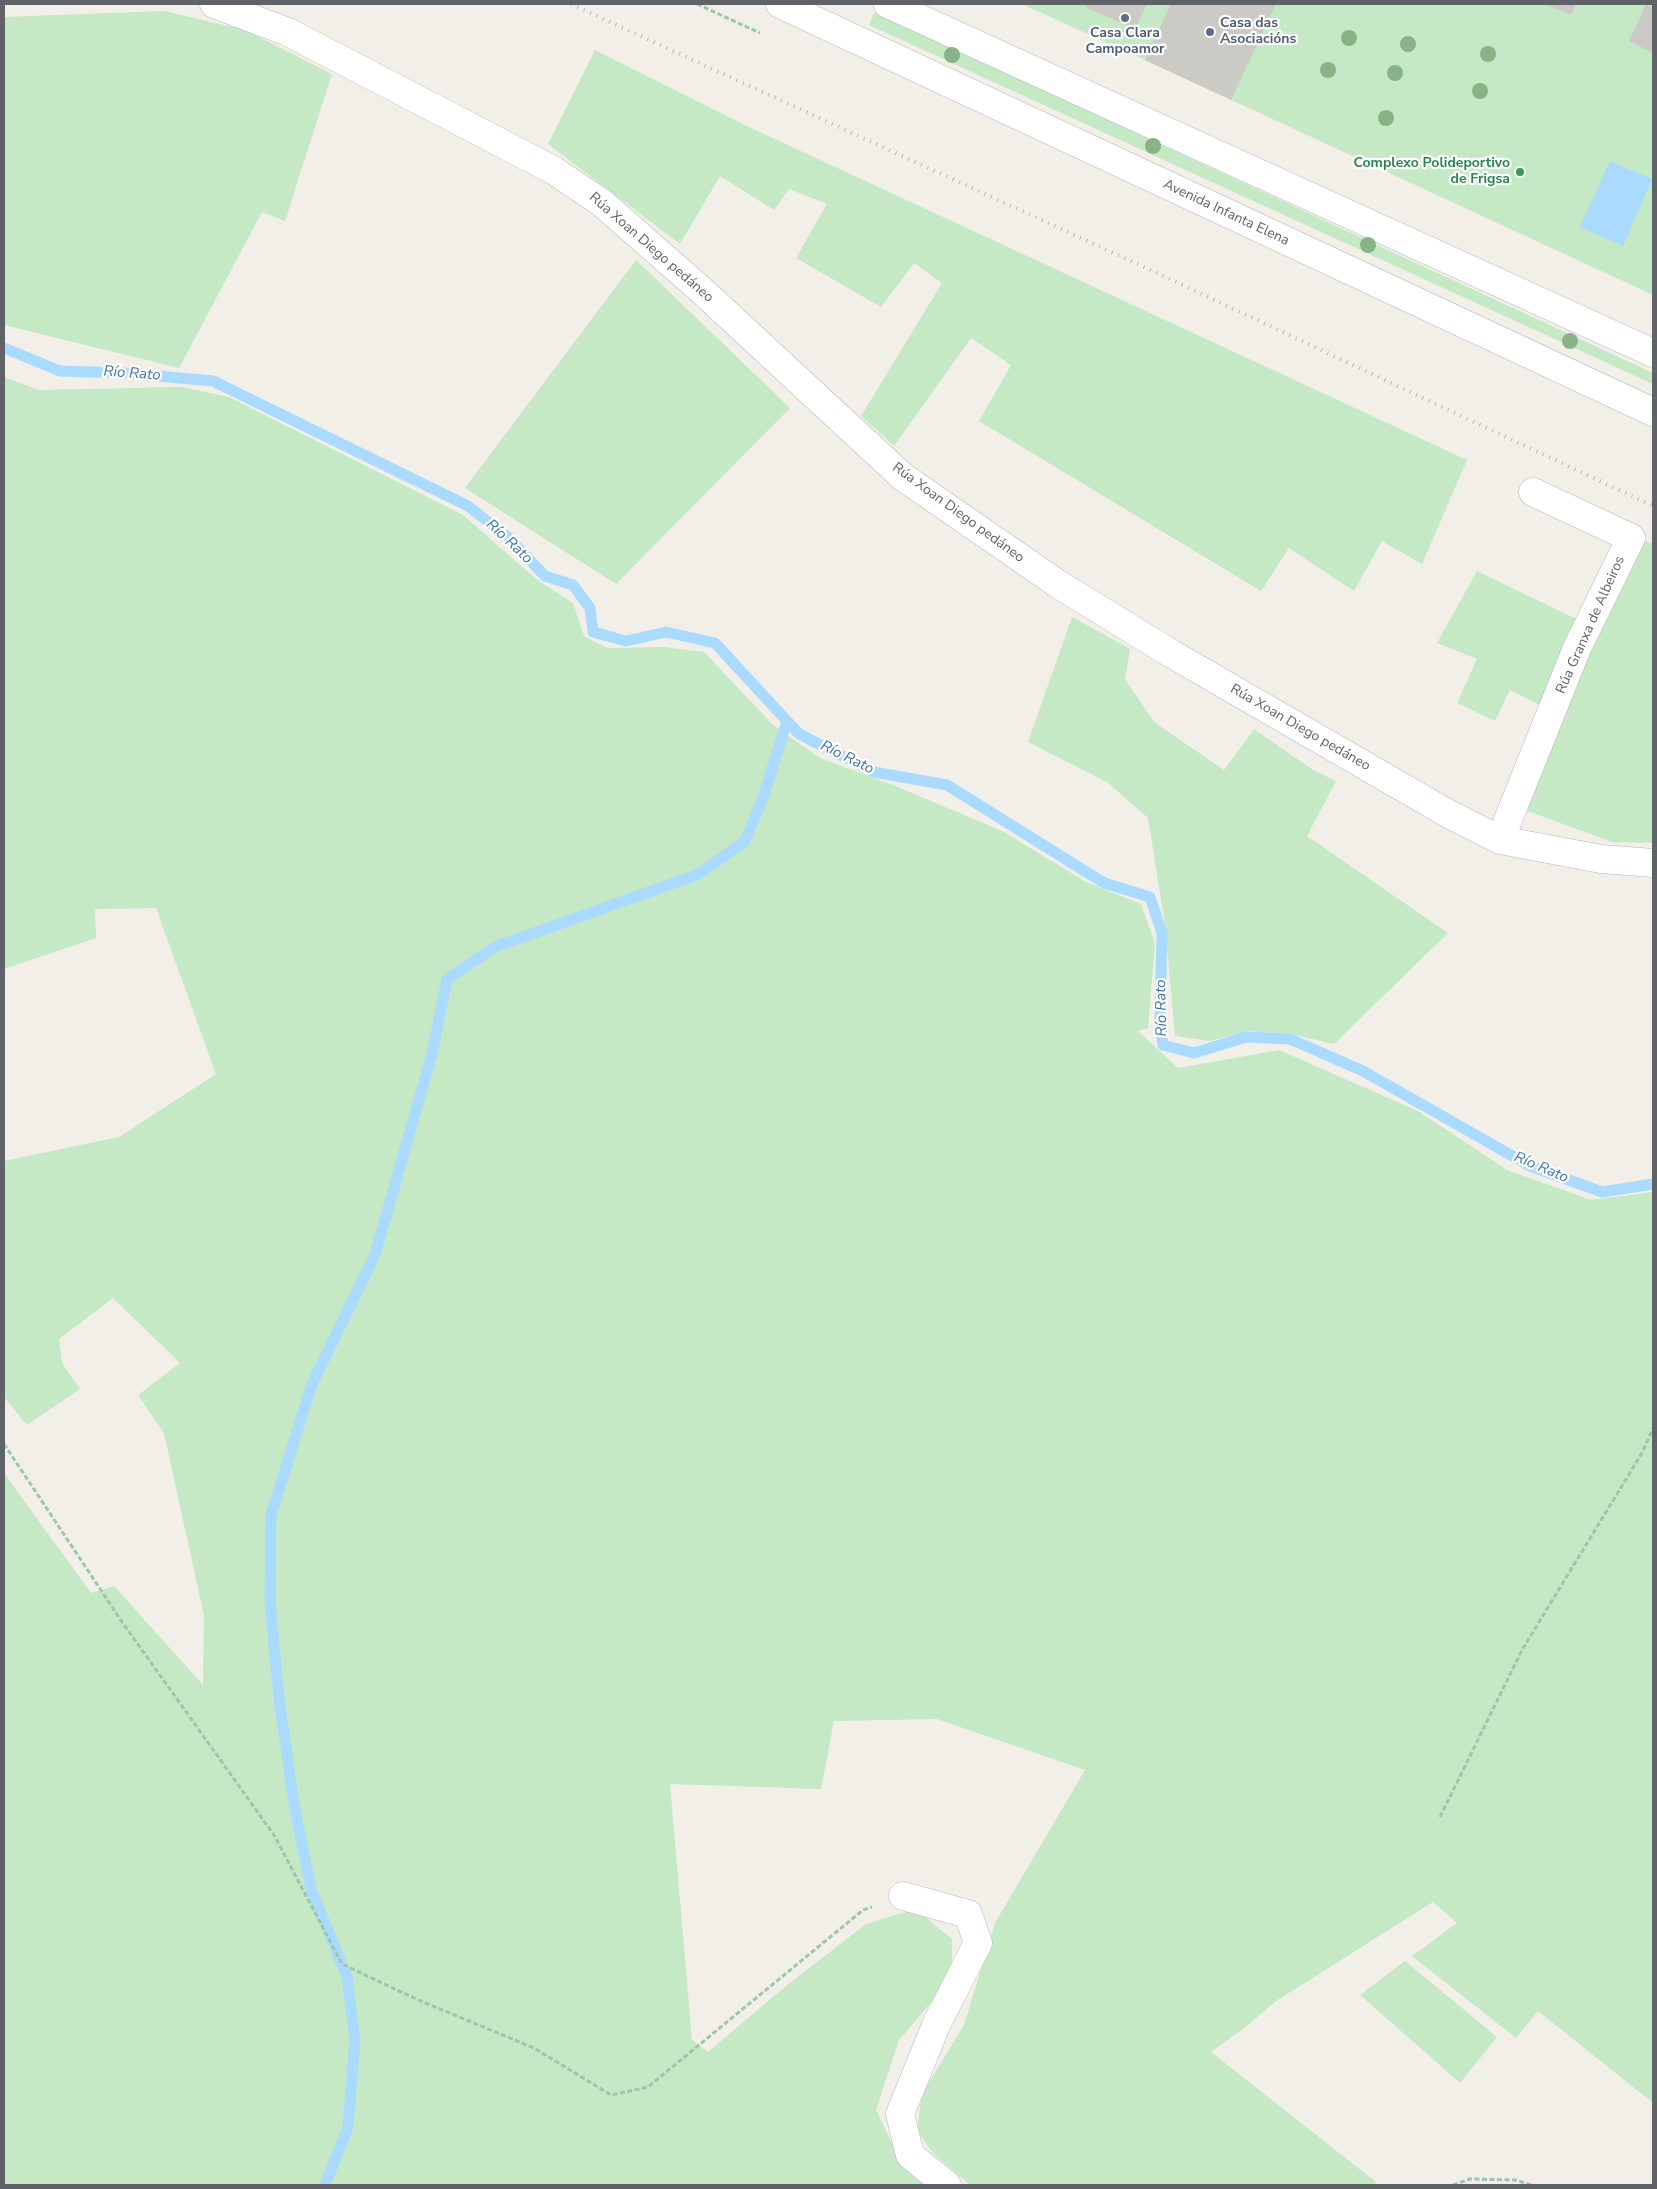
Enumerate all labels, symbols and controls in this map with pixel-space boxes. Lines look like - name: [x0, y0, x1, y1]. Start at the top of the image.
- marker: Casa Clara Campoamor: [1119, 12, 1131, 24]
- place label: Casa das Asociacións: [1220, 16, 1296, 48]
- place label: Casa Clara Campoamor: [1085, 26, 1165, 58]
- marker: Casa das Asociacións: [1204, 26, 1216, 38]
- place label: Complexo Polideportivo de Frigsa: [1354, 156, 1510, 188]
- marker: Complexo Polideportivo de Frigsa: [1514, 166, 1526, 178]
- street label: Avenida Infanta Elena: [1160, 176, 1292, 250]
- street label: Rúa Xoan Diego pedáneo: [585, 189, 717, 307]
- water label: Río Rato: [103, 363, 161, 385]
- street label: Rúa Xoan Diego pedáneo: [889, 459, 1027, 567]
- water label: Río Rato: [482, 516, 536, 568]
- street label: Rúa Granxa de Albeiros: [1553, 554, 1629, 696]
- street label: Rúa Xoan Diego pedáneo: [1227, 681, 1373, 775]
- water label: Río Rato: [817, 737, 877, 779]
- water label: Río Rato: [1153, 979, 1171, 1037]
- water label: Río Rato: [1511, 1149, 1571, 1187]

